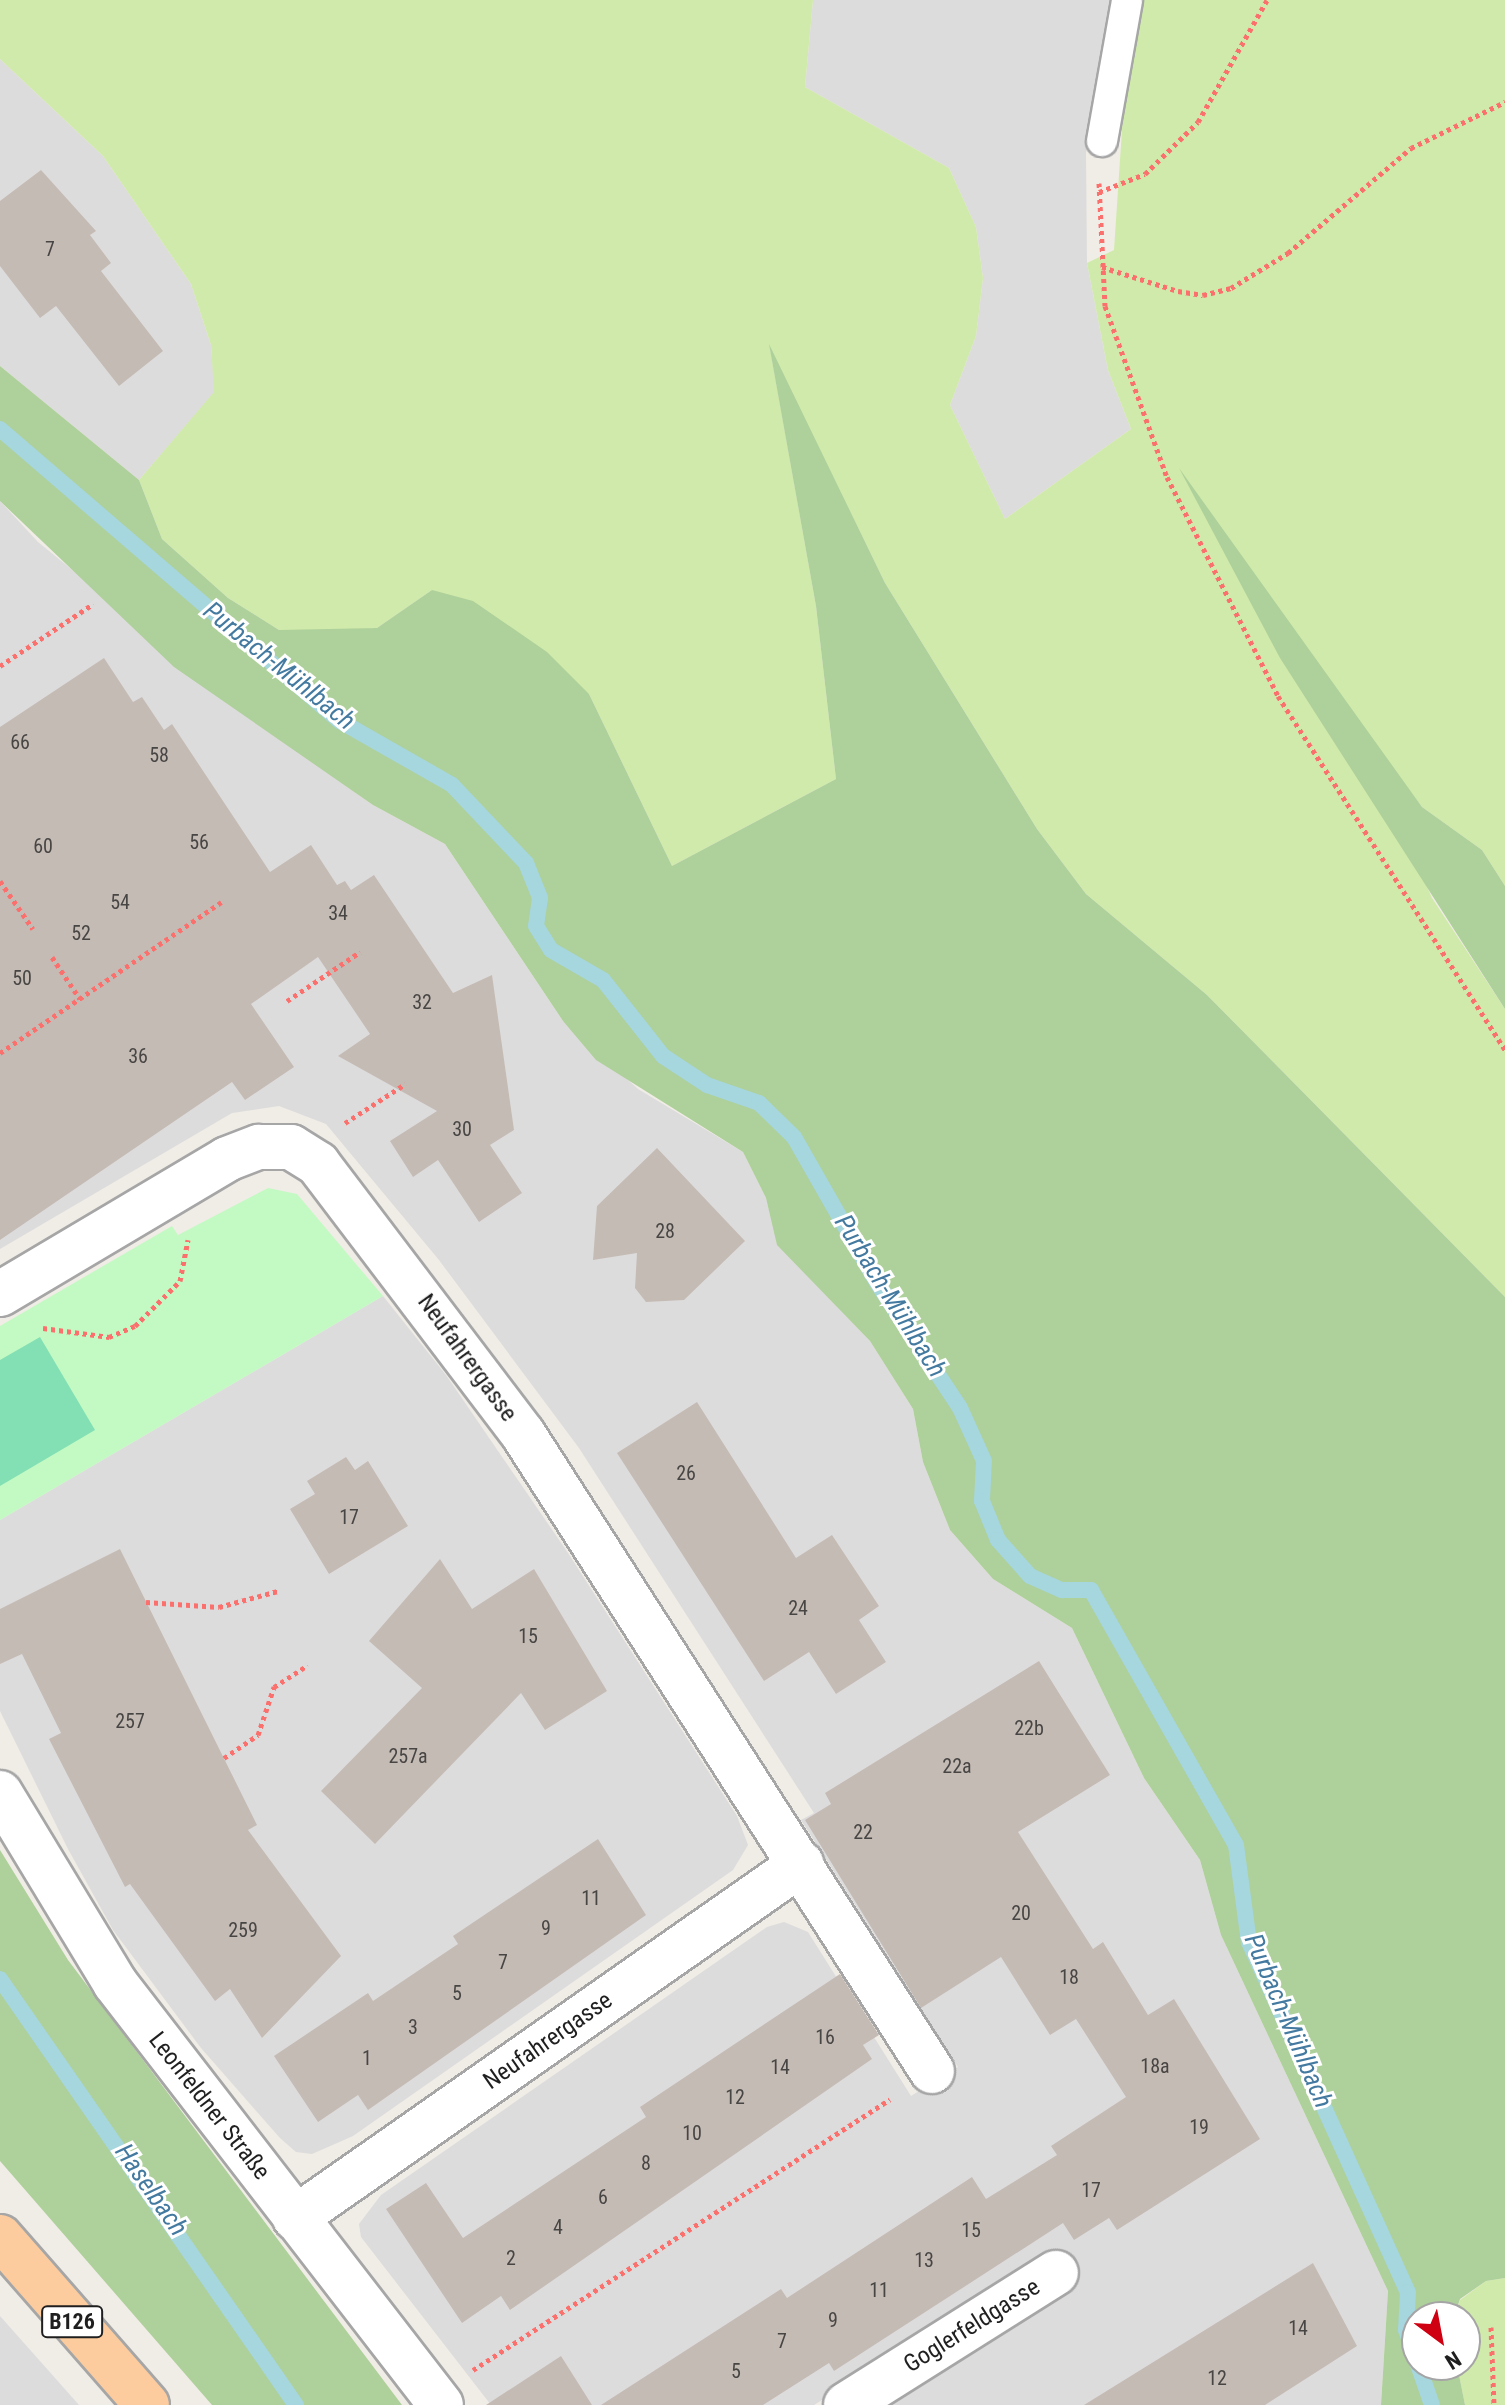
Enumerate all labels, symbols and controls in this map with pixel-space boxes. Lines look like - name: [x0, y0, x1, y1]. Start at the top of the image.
- house number: 7: [45, 237, 55, 261]
- water label: Purbach-Mühlbach: [197, 595, 361, 737]
- house number: 66: [10, 730, 30, 754]
- house number: 58: [149, 743, 169, 767]
- house number: 56: [189, 830, 209, 854]
- house number: 60: [33, 834, 53, 858]
- house number: 54: [110, 890, 130, 914]
- house number: 34: [328, 901, 348, 925]
- house number: 52: [71, 921, 91, 945]
- house number: 50: [12, 966, 32, 990]
- house number: 32: [412, 990, 432, 1014]
- house number: 36: [128, 1044, 148, 1068]
- house number: 30: [452, 1117, 472, 1141]
- water label: Purbach-Mühlbach: [827, 1209, 953, 1383]
- house number: 28: [655, 1219, 675, 1243]
- street label: Neufahrergasse: [411, 1289, 523, 1427]
- house number: 26: [676, 1461, 696, 1485]
- house number: 17: [339, 1505, 359, 1529]
- house number: 24: [788, 1596, 808, 1620]
- house number: 15: [518, 1624, 538, 1648]
- house number: 257: [115, 1709, 145, 1733]
- house number: 22b: [1014, 1716, 1044, 1740]
- house number: 257a: [388, 1744, 428, 1768]
- house number: 22a: [942, 1754, 972, 1778]
- house number: 22: [853, 1820, 873, 1844]
- house number: 11: [581, 1886, 601, 1910]
- house number: 20: [1011, 1901, 1031, 1925]
- house number: 9: [541, 1916, 551, 1940]
- house number: 259: [228, 1918, 258, 1942]
- water label: Purbach-Mühlbach: [1237, 1929, 1339, 2113]
- house number: 7: [498, 1950, 508, 1974]
- house number: 18: [1059, 1965, 1079, 1989]
- house number: 5: [452, 1981, 462, 2005]
- street label: Neufahrergasse: [478, 1986, 618, 2096]
- house number: 3: [408, 2015, 418, 2039]
- house number: 16: [815, 2025, 835, 2049]
- street label: Leonfeldner Straße: [142, 2026, 276, 2186]
- house number: 1: [362, 2046, 372, 2070]
- house number: 18a: [1140, 2054, 1170, 2078]
- house number: 14: [770, 2055, 790, 2079]
- house number: 12: [725, 2085, 745, 2109]
- house number: 19: [1189, 2115, 1209, 2139]
- house number: 10: [682, 2121, 702, 2145]
- water label: Haselbach: [108, 2138, 194, 2242]
- house number: 8: [641, 2151, 651, 2175]
- house number: 17: [1081, 2178, 1101, 2202]
- house number: 6: [598, 2185, 608, 2209]
- house number: 4: [553, 2215, 563, 2239]
- house number: 15: [961, 2218, 981, 2242]
- house number: 2: [506, 2246, 516, 2270]
- house number: 13: [914, 2248, 934, 2272]
- street label: Goglerfeldgasse: [899, 2273, 1045, 2379]
- house number: 11: [869, 2278, 889, 2302]
- north arrow: [1401, 2301, 1481, 2381]
- road number: B126: [40, 2304, 104, 2340]
- house number: 9: [828, 2308, 838, 2332]
- house number: 14: [1288, 2316, 1308, 2340]
- house number: 7: [777, 2329, 787, 2353]
- text: N: [1441, 2346, 1465, 2374]
- house number: 5: [731, 2359, 741, 2383]
- house number: 12: [1207, 2366, 1227, 2390]

